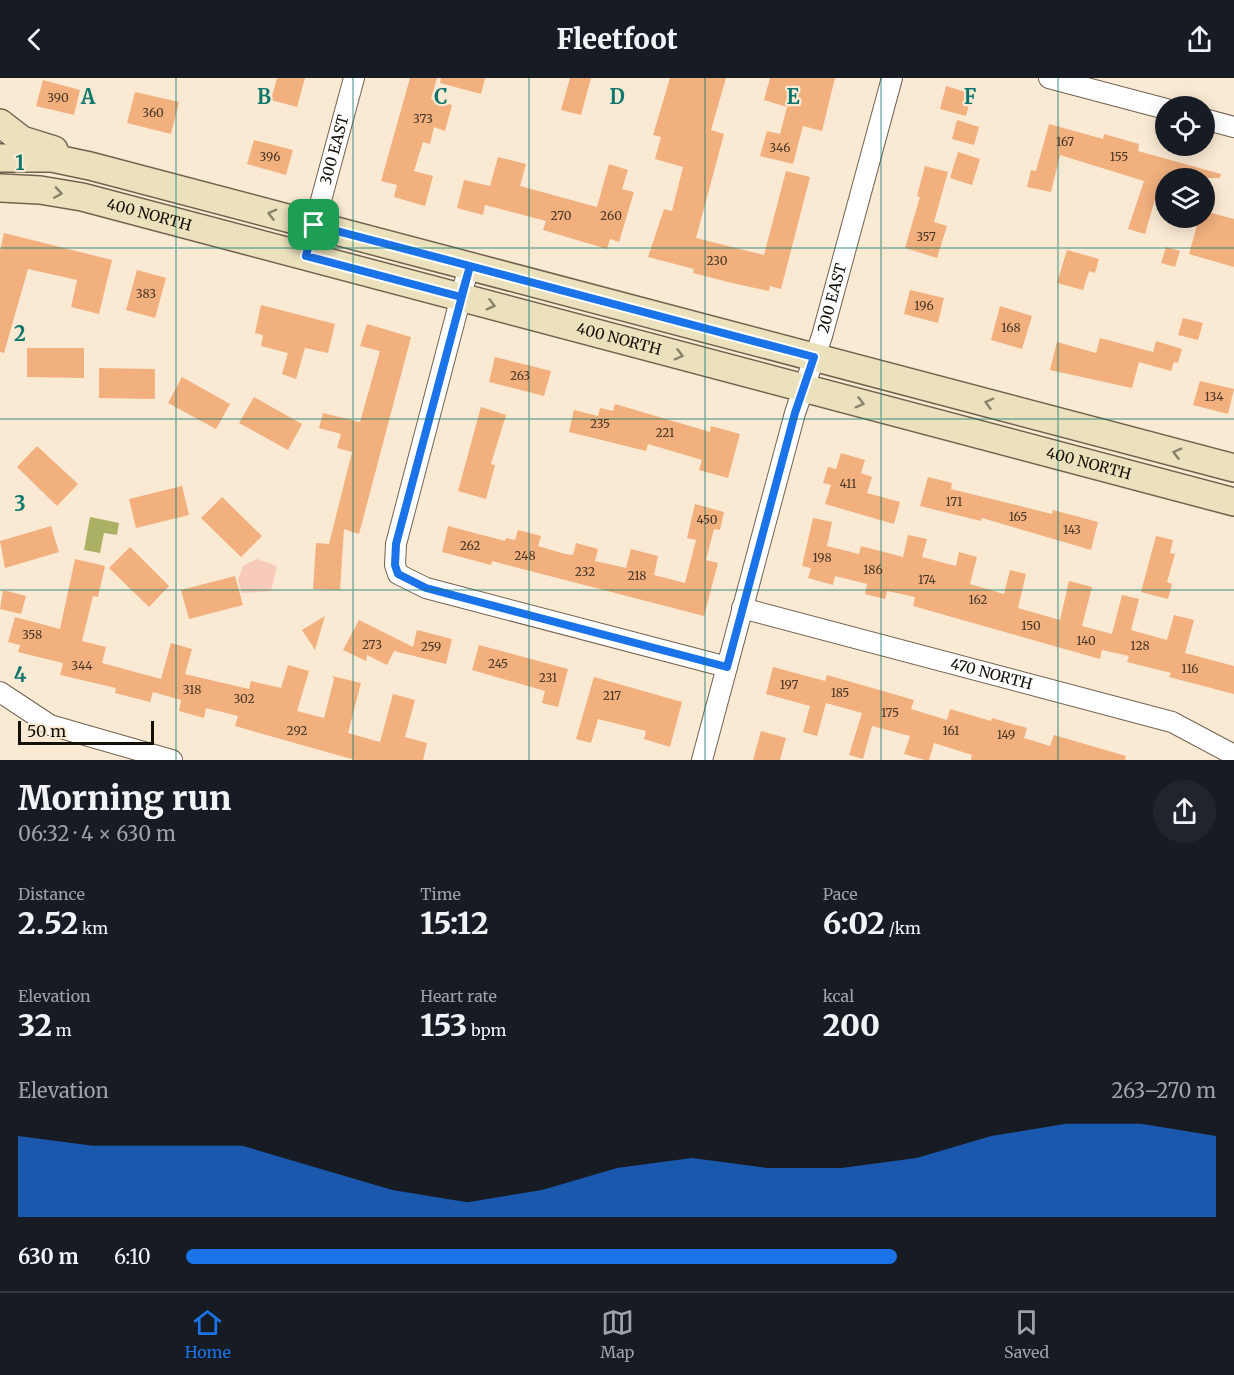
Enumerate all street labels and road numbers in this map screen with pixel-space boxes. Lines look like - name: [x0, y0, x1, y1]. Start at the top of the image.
- street label: 300 EAST: [316, 112, 353, 187]
- street label: 400 NORTH: [105, 194, 194, 235]
- street label: 200 EAST: [813, 261, 850, 335]
- street label: 400 NORTH: [574, 318, 664, 359]
- street label: 400 NORTH: [1044, 443, 1133, 483]
- street label: 470 NORTH: [948, 654, 1035, 694]

